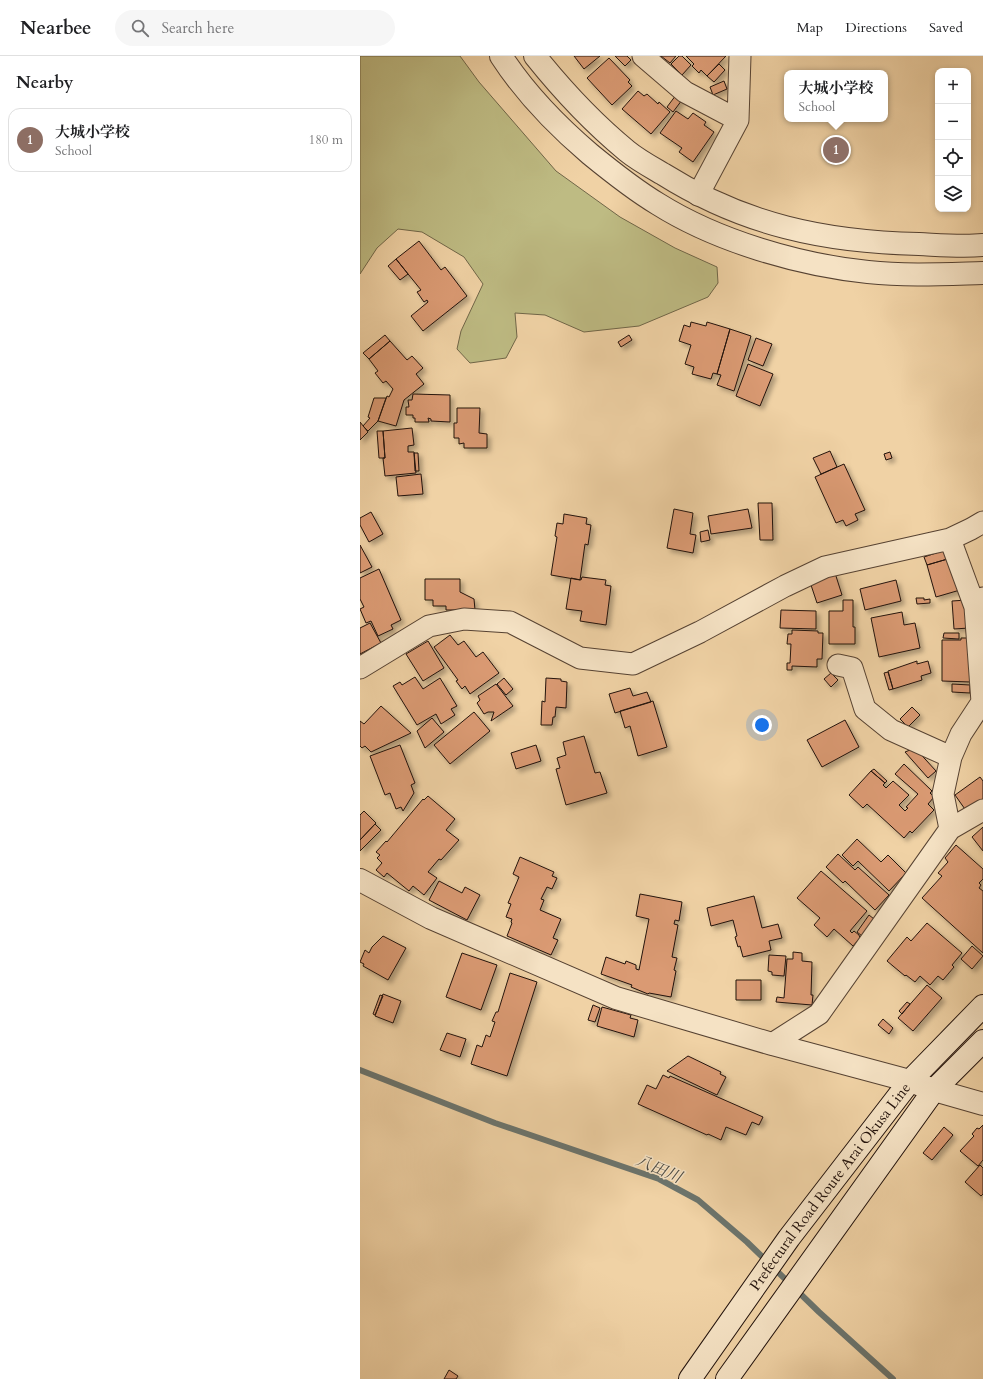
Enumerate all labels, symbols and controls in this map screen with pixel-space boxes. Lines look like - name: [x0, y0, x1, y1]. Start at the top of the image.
- search box: [115, 10, 395, 46]
- text: Nearbee: [20, 15, 91, 41]
- icon: search: [129, 17, 151, 39]
- text: Search here: [161, 18, 234, 38]
- text: Map: [797, 18, 823, 37]
- text: Directions: [845, 18, 907, 37]
- text: Saved: [929, 18, 963, 37]
- map controls: [935, 68, 971, 212]
- button: +: [935, 68, 971, 104]
- popup: [784, 70, 888, 122]
- text: Nearby: [16, 71, 73, 94]
- text: 大城小学校: [798, 78, 874, 98]
- text: School: [798, 98, 835, 116]
- button: −: [935, 104, 971, 140]
- text: 大城小学校: [55, 122, 130, 142]
- text: 1: [27, 131, 33, 149]
- text: 180 m: [309, 131, 343, 149]
- pin: 1: [823, 135, 849, 165]
- button: locate: [935, 140, 971, 176]
- text: School: [55, 142, 92, 160]
- button: layers: [935, 176, 971, 212]
- your location: [752, 715, 772, 735]
- street label: Prefectural Road Route Arai Okusa Line: [745, 1078, 915, 1295]
- water label: 八田川: [632, 1149, 687, 1189]

